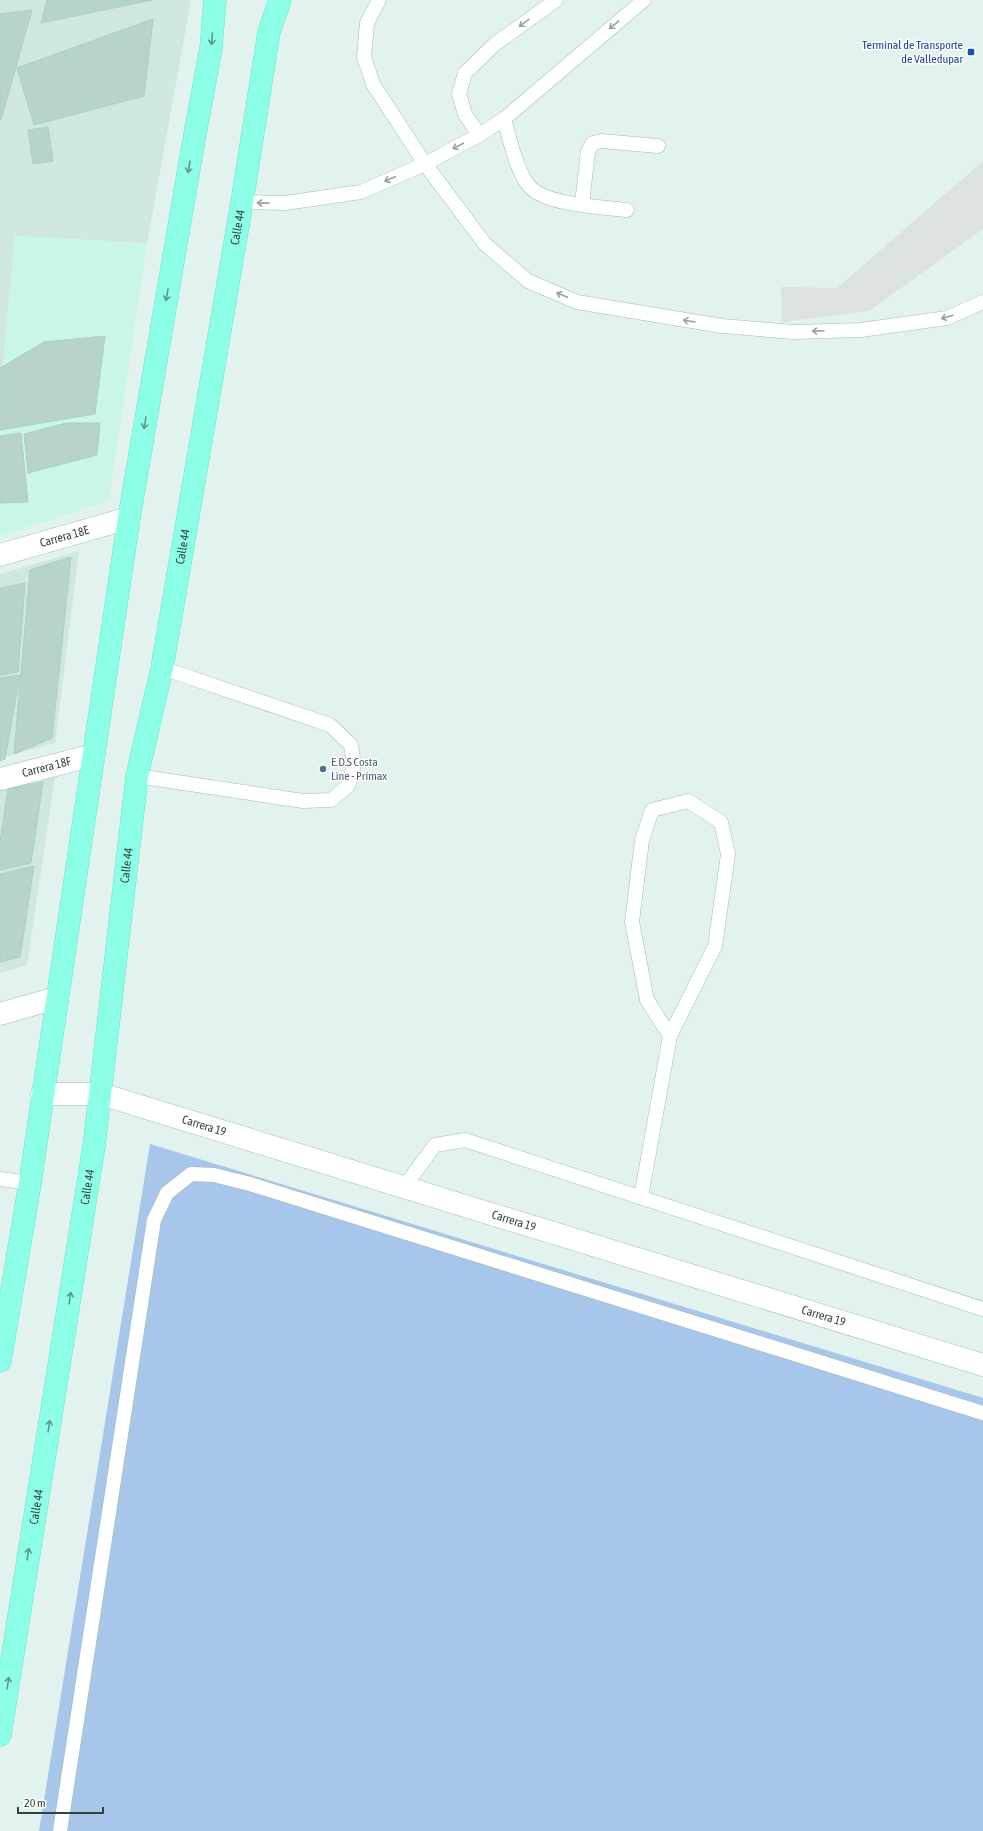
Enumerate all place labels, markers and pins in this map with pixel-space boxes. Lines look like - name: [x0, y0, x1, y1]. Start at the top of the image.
- place label: Terminal de Transporte de Valledupar: [862, 38, 963, 66]
- marker: Terminal de Transporte de Valledupar: [966, 47, 976, 57]
- place label: E.D.S Costa Line - Primax: [331, 755, 387, 783]
- marker: E.D.S Costa Line - Primax: [318, 764, 328, 774]

